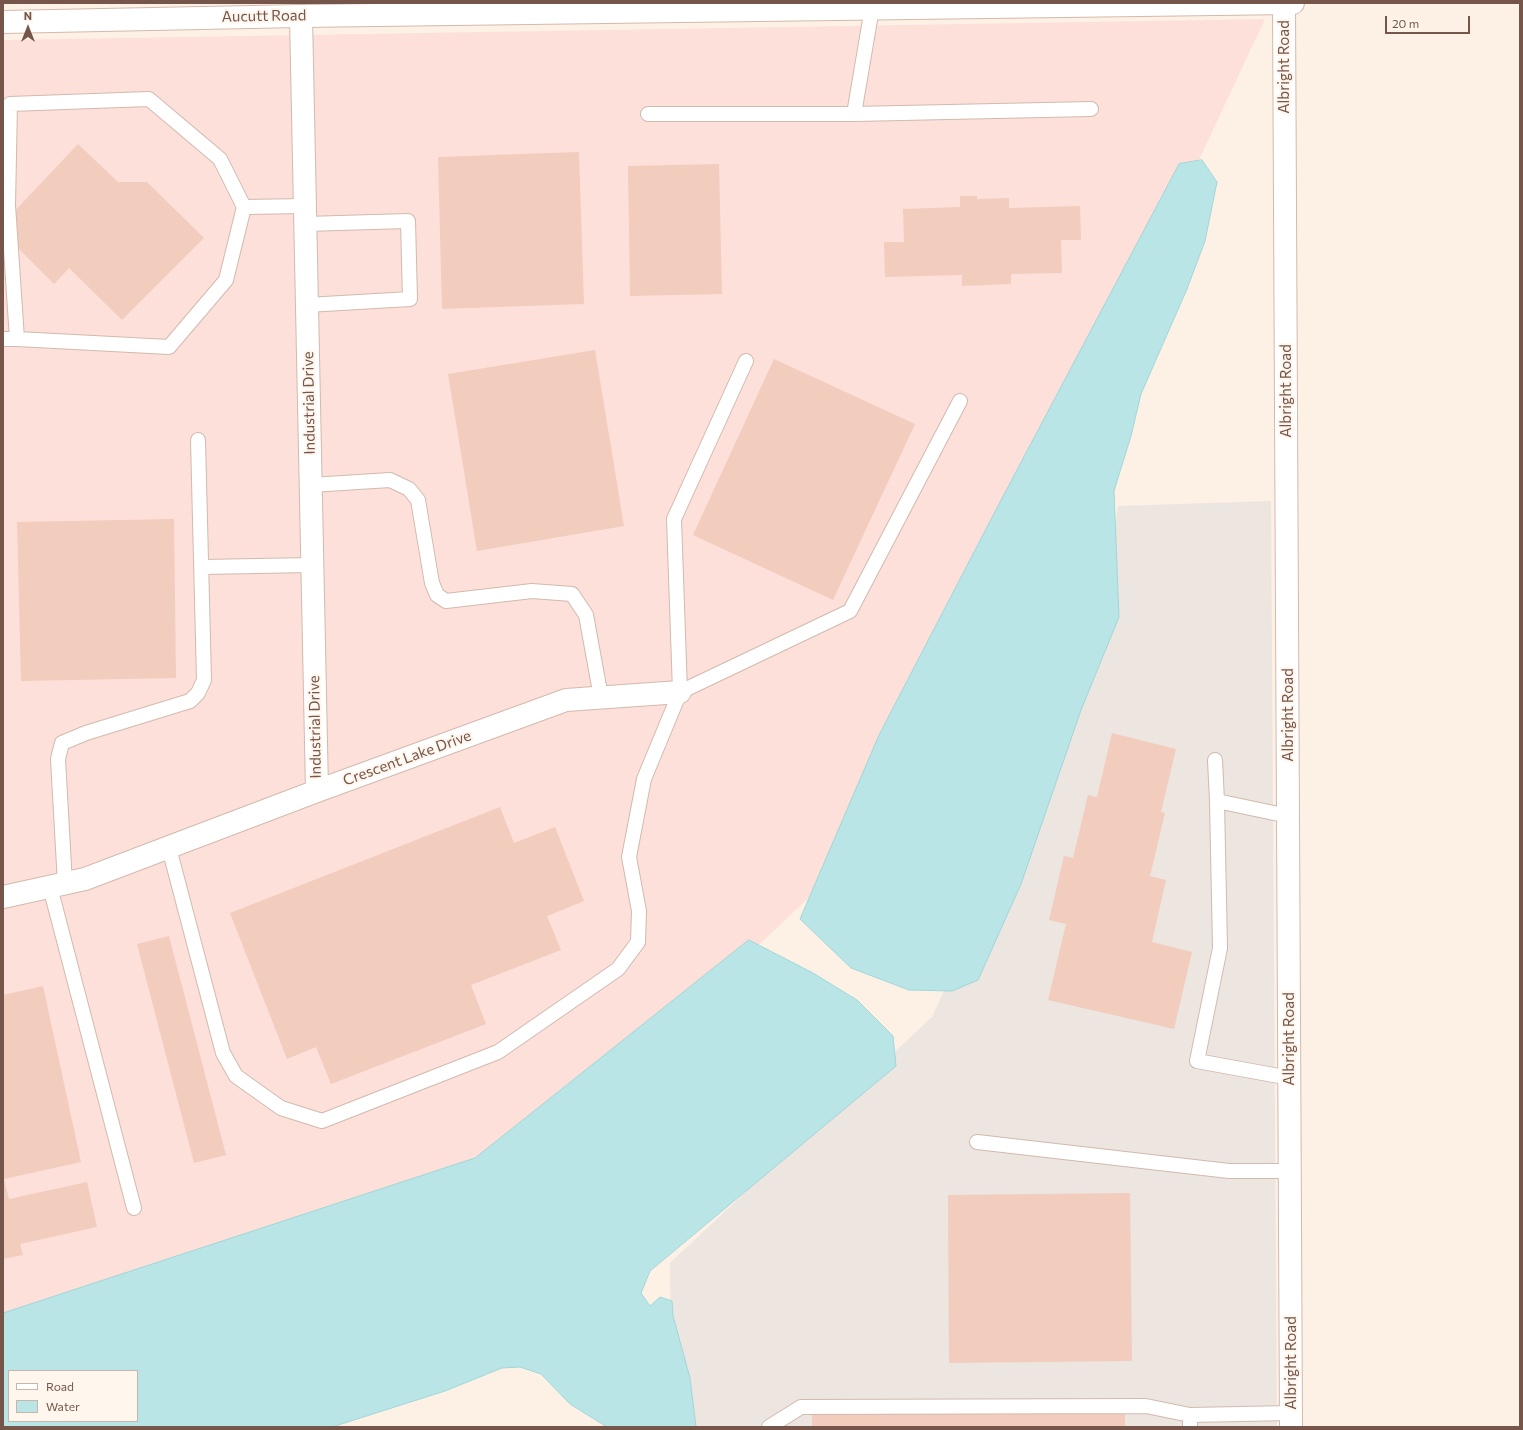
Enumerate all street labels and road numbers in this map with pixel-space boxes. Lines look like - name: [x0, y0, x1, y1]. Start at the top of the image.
- street label: Aucutt Road: [222, 6, 306, 26]
- street label: Albright Road: [1275, 20, 1293, 114]
- street label: Albright Road: [1277, 344, 1295, 438]
- street label: Industrial Drive: [299, 351, 319, 455]
- street label: Albright Road: [1279, 668, 1297, 762]
- street label: Industrial Drive: [305, 675, 325, 779]
- street label: Crescent Lake Drive: [341, 726, 473, 790]
- street label: Albright Road: [1280, 992, 1298, 1086]
- street label: Albright Road: [1282, 1316, 1300, 1410]

